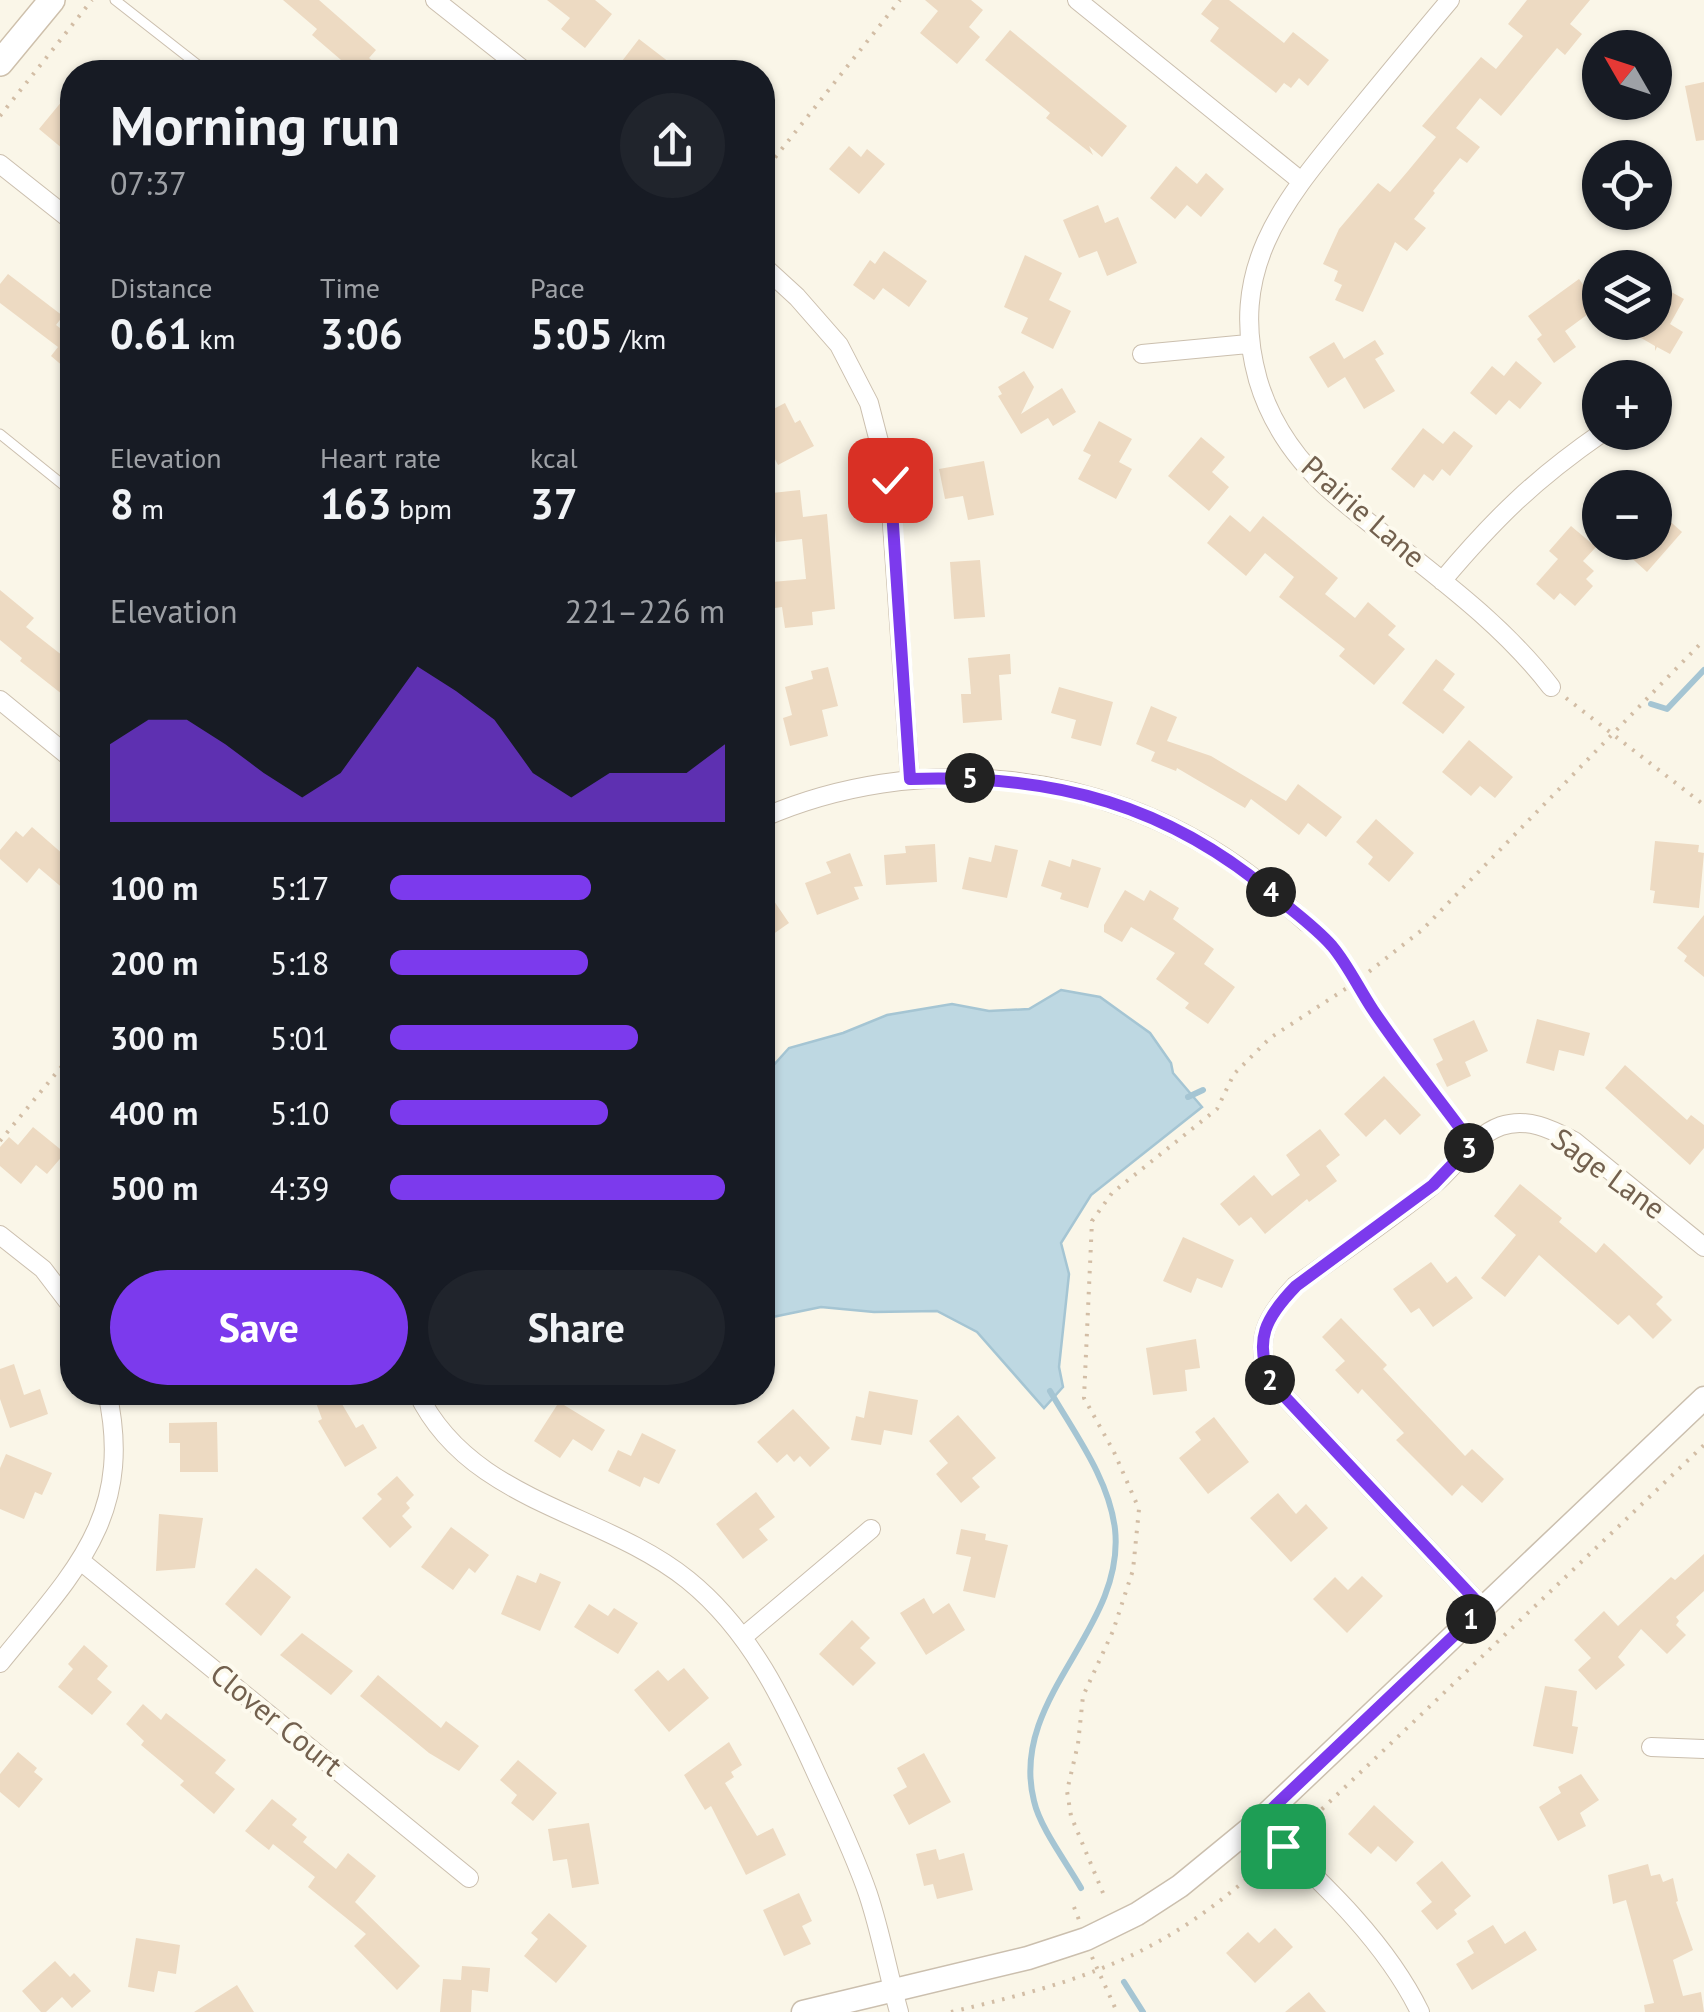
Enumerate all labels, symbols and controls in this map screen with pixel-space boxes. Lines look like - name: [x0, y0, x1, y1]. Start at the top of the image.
- north arrow: [1582, 30, 1672, 120]
- map controls: [1582, 30, 1672, 560]
- text: Morning run: [110, 89, 400, 160]
- button: share: [620, 93, 725, 198]
- button: locate: [1582, 140, 1672, 230]
- text: 07:37: [110, 162, 187, 204]
- button: layers: [1582, 250, 1672, 340]
- text: Distance: [110, 269, 213, 306]
- text: Time: [320, 269, 380, 306]
- text: Pace: [530, 269, 585, 306]
- text: 0.61: [110, 306, 192, 361]
- text: 3:06: [320, 306, 403, 361]
- text: 5:05: [530, 306, 613, 361]
- text: km: [192, 320, 235, 357]
- text: /km: [613, 320, 666, 357]
- button: +: [1582, 360, 1672, 450]
- pin: [848, 438, 933, 523]
- text: Elevation: [110, 439, 222, 476]
- text: Heart rate: [320, 439, 441, 476]
- text: kcal: [530, 439, 578, 476]
- street label: Prairie Lane: [1294, 446, 1434, 575]
- icon: check: [863, 453, 918, 508]
- button: −: [1582, 470, 1672, 560]
- text: 8: [110, 476, 134, 531]
- text: 163: [320, 476, 391, 531]
- text: 37: [530, 476, 578, 531]
- text: m: [134, 490, 164, 527]
- text: bpm: [391, 490, 452, 527]
- text: Elevation: [110, 590, 237, 632]
- text: 221–226 m: [565, 590, 725, 632]
- pin: 5: [945, 753, 995, 803]
- text: 5: [962, 759, 978, 796]
- text: 100 m: [110, 867, 198, 909]
- text: 5:17: [270, 867, 329, 909]
- pin: 4: [1246, 867, 1296, 917]
- text: 4: [1263, 873, 1279, 910]
- text: 200 m: [110, 942, 198, 984]
- text: 5:18: [270, 942, 329, 984]
- text: 300 m: [110, 1017, 198, 1059]
- text: 5:01: [270, 1017, 329, 1059]
- text: 400 m: [110, 1092, 198, 1134]
- text: 5:10: [270, 1092, 329, 1134]
- street label: Sage Lane: [1544, 1118, 1674, 1227]
- pin: 3: [1444, 1123, 1494, 1173]
- text: 3: [1461, 1129, 1477, 1166]
- text: 500 m: [110, 1167, 198, 1209]
- text: 4:39: [270, 1167, 329, 1209]
- button: Save: [110, 1270, 408, 1385]
- button: Share: [428, 1270, 725, 1385]
- pin: 2: [1245, 1355, 1295, 1405]
- text: 2: [1262, 1361, 1278, 1398]
- pin: 1: [1446, 1594, 1496, 1644]
- text: 1: [1463, 1600, 1479, 1637]
- street label: Clover Court: [203, 1654, 351, 1784]
- pin: [1241, 1804, 1326, 1889]
- icon: arrive: [1256, 1819, 1311, 1874]

